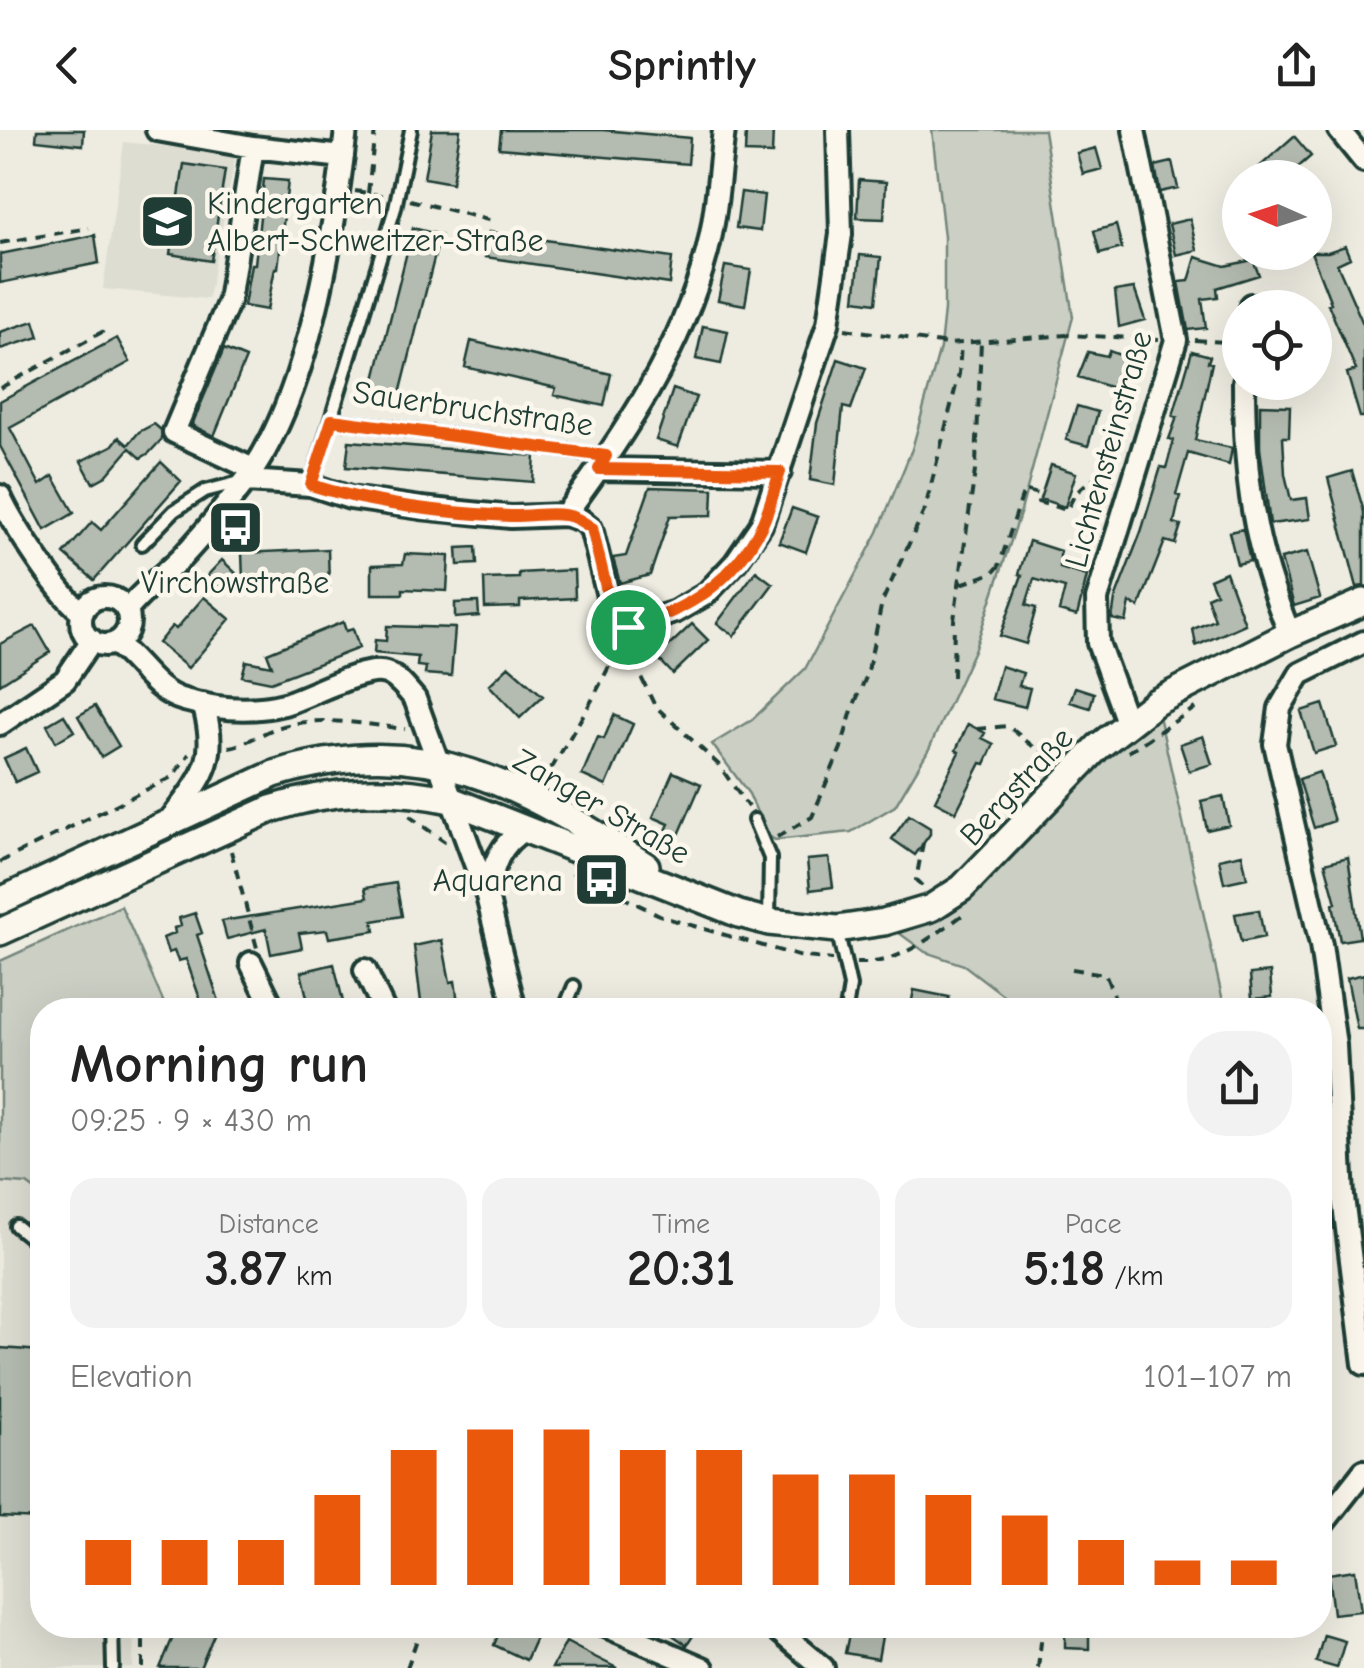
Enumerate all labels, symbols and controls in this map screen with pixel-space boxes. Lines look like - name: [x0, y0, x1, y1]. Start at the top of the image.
- icon: back: [40, 38, 95, 93]
- icon: share: [1269, 38, 1324, 93]
- text: Sprintly: [608, 39, 756, 91]
- north arrow: [1222, 160, 1332, 270]
- map controls: [1222, 160, 1332, 400]
- place label: Kindergarten Albert-Schweitzer-Straße: [207, 185, 543, 259]
- school or university icon: Kindergarten Albert-Schweitzer-Straße: [138, 191, 198, 251]
- button: locate: [1222, 290, 1332, 400]
- street label: Lichtensteinstraße: [1057, 327, 1160, 572]
- street label: Sauerbruchstraße: [351, 373, 595, 444]
- bus stop icon: Virchowstraße: [205, 498, 265, 558]
- place label: Virchowstraße: [141, 564, 329, 601]
- pin: [586, 585, 671, 670]
- icon: arrive: [601, 600, 656, 655]
- street label: Bergstraße: [952, 719, 1081, 853]
- street label: Zanger Straße: [507, 741, 697, 872]
- bus stop icon: Aquarena: [572, 850, 632, 910]
- place label: Aquarena: [433, 862, 563, 899]
- button: share: [1187, 1031, 1292, 1136]
- text: Morning run: [70, 1032, 368, 1096]
- text: 09:25 · 9 × 430 m: [70, 1102, 312, 1139]
- text: Distance: [219, 1208, 319, 1240]
- text: Time: [652, 1208, 710, 1240]
- text: Pace: [1065, 1208, 1122, 1240]
- text: 3.87: [205, 1240, 287, 1298]
- text: 20:31: [627, 1240, 735, 1298]
- text: 5:18: [1023, 1240, 1105, 1298]
- text: km: [287, 1260, 333, 1292]
- text: /km: [1105, 1260, 1164, 1292]
- text: Elevation: [70, 1358, 193, 1395]
- text: 101–107 m: [1144, 1358, 1292, 1395]

